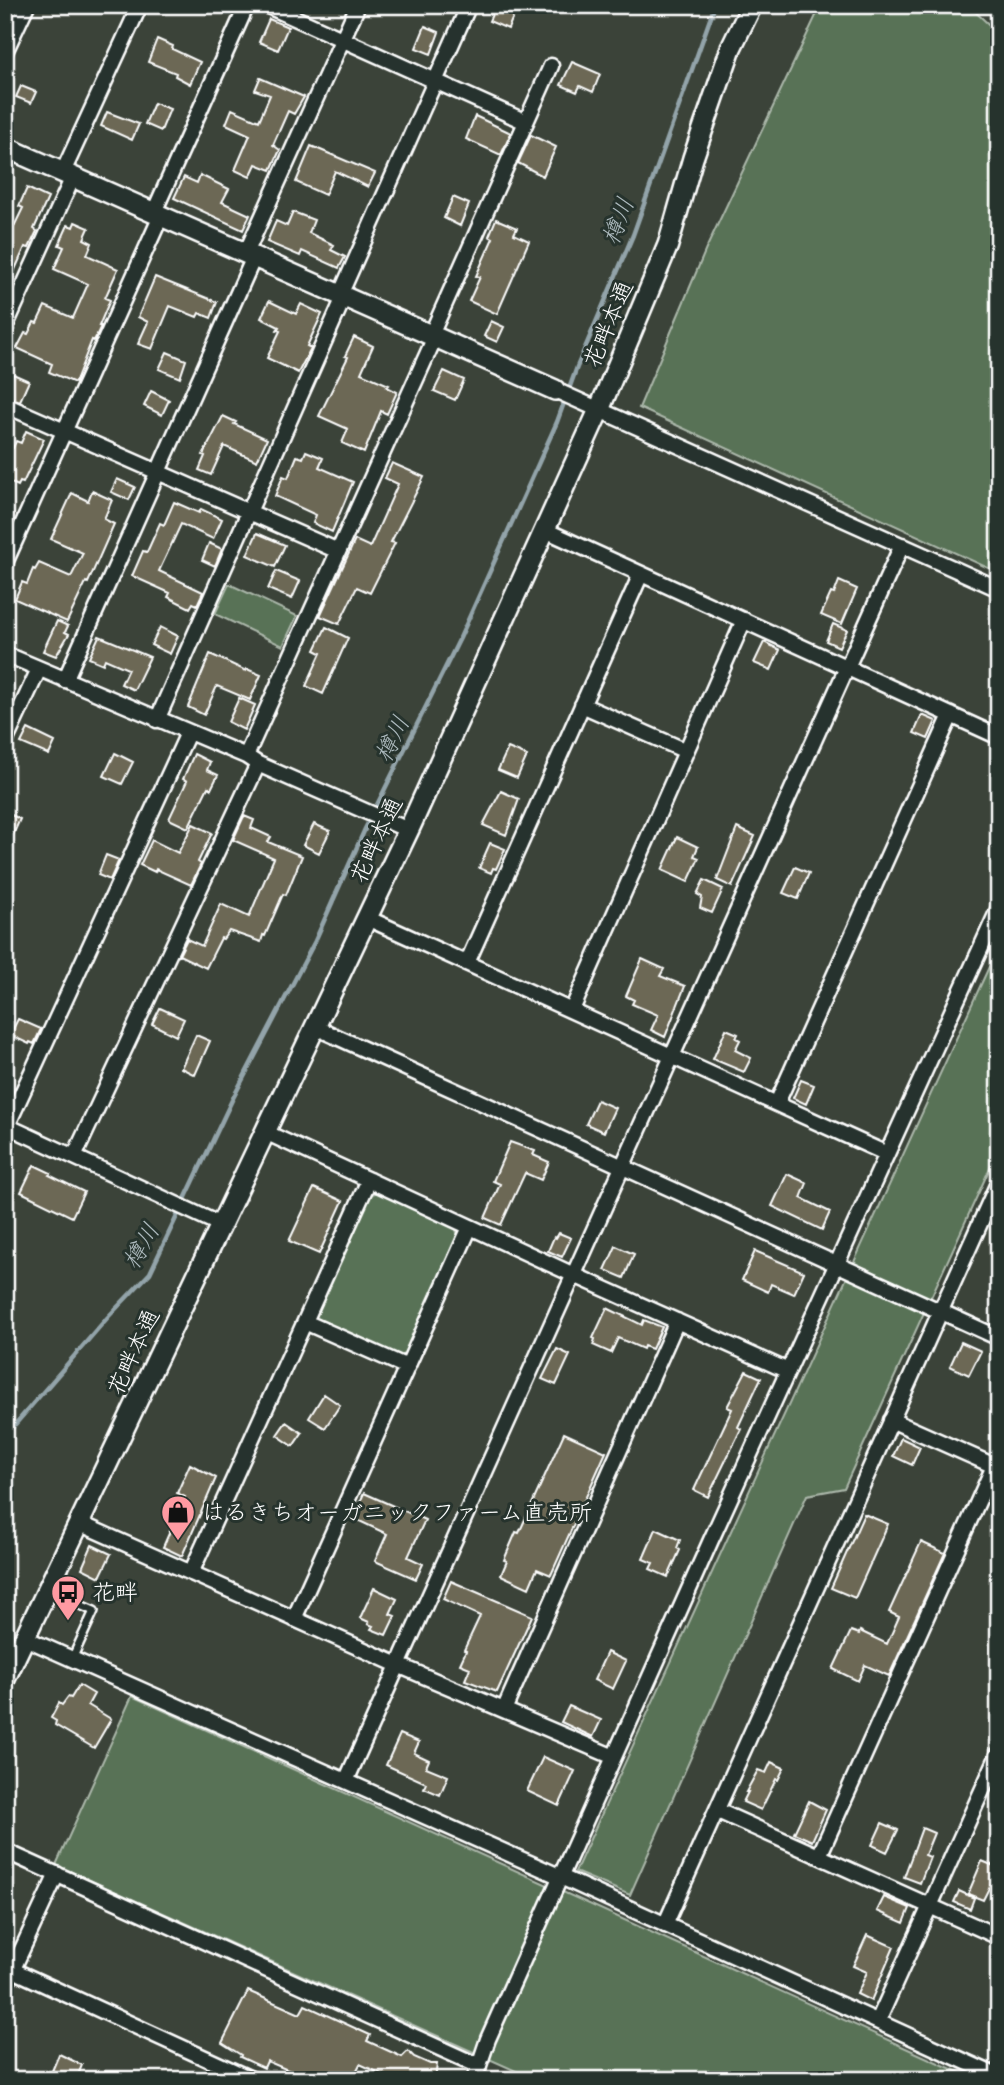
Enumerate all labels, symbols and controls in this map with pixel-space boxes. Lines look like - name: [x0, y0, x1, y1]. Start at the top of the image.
- water label: 樽川: [596, 194, 645, 251]
- street label: 花畔本通: [578, 277, 644, 374]
- water label: 樽川: [369, 711, 420, 769]
- street label: 花畔本通: [345, 793, 414, 890]
- water label: 樽川: [117, 1218, 170, 1277]
- street label: 花畔本通: [102, 1305, 171, 1402]
- shop icon: はるきちオーガニックファーム直売所: [159, 1493, 197, 1542]
- place label: はるきちオーガニックファーム直売所: [202, 1499, 592, 1532]
- bus stop icon: 花畔: [49, 1573, 87, 1622]
- place label: 花畔: [92, 1579, 138, 1612]

